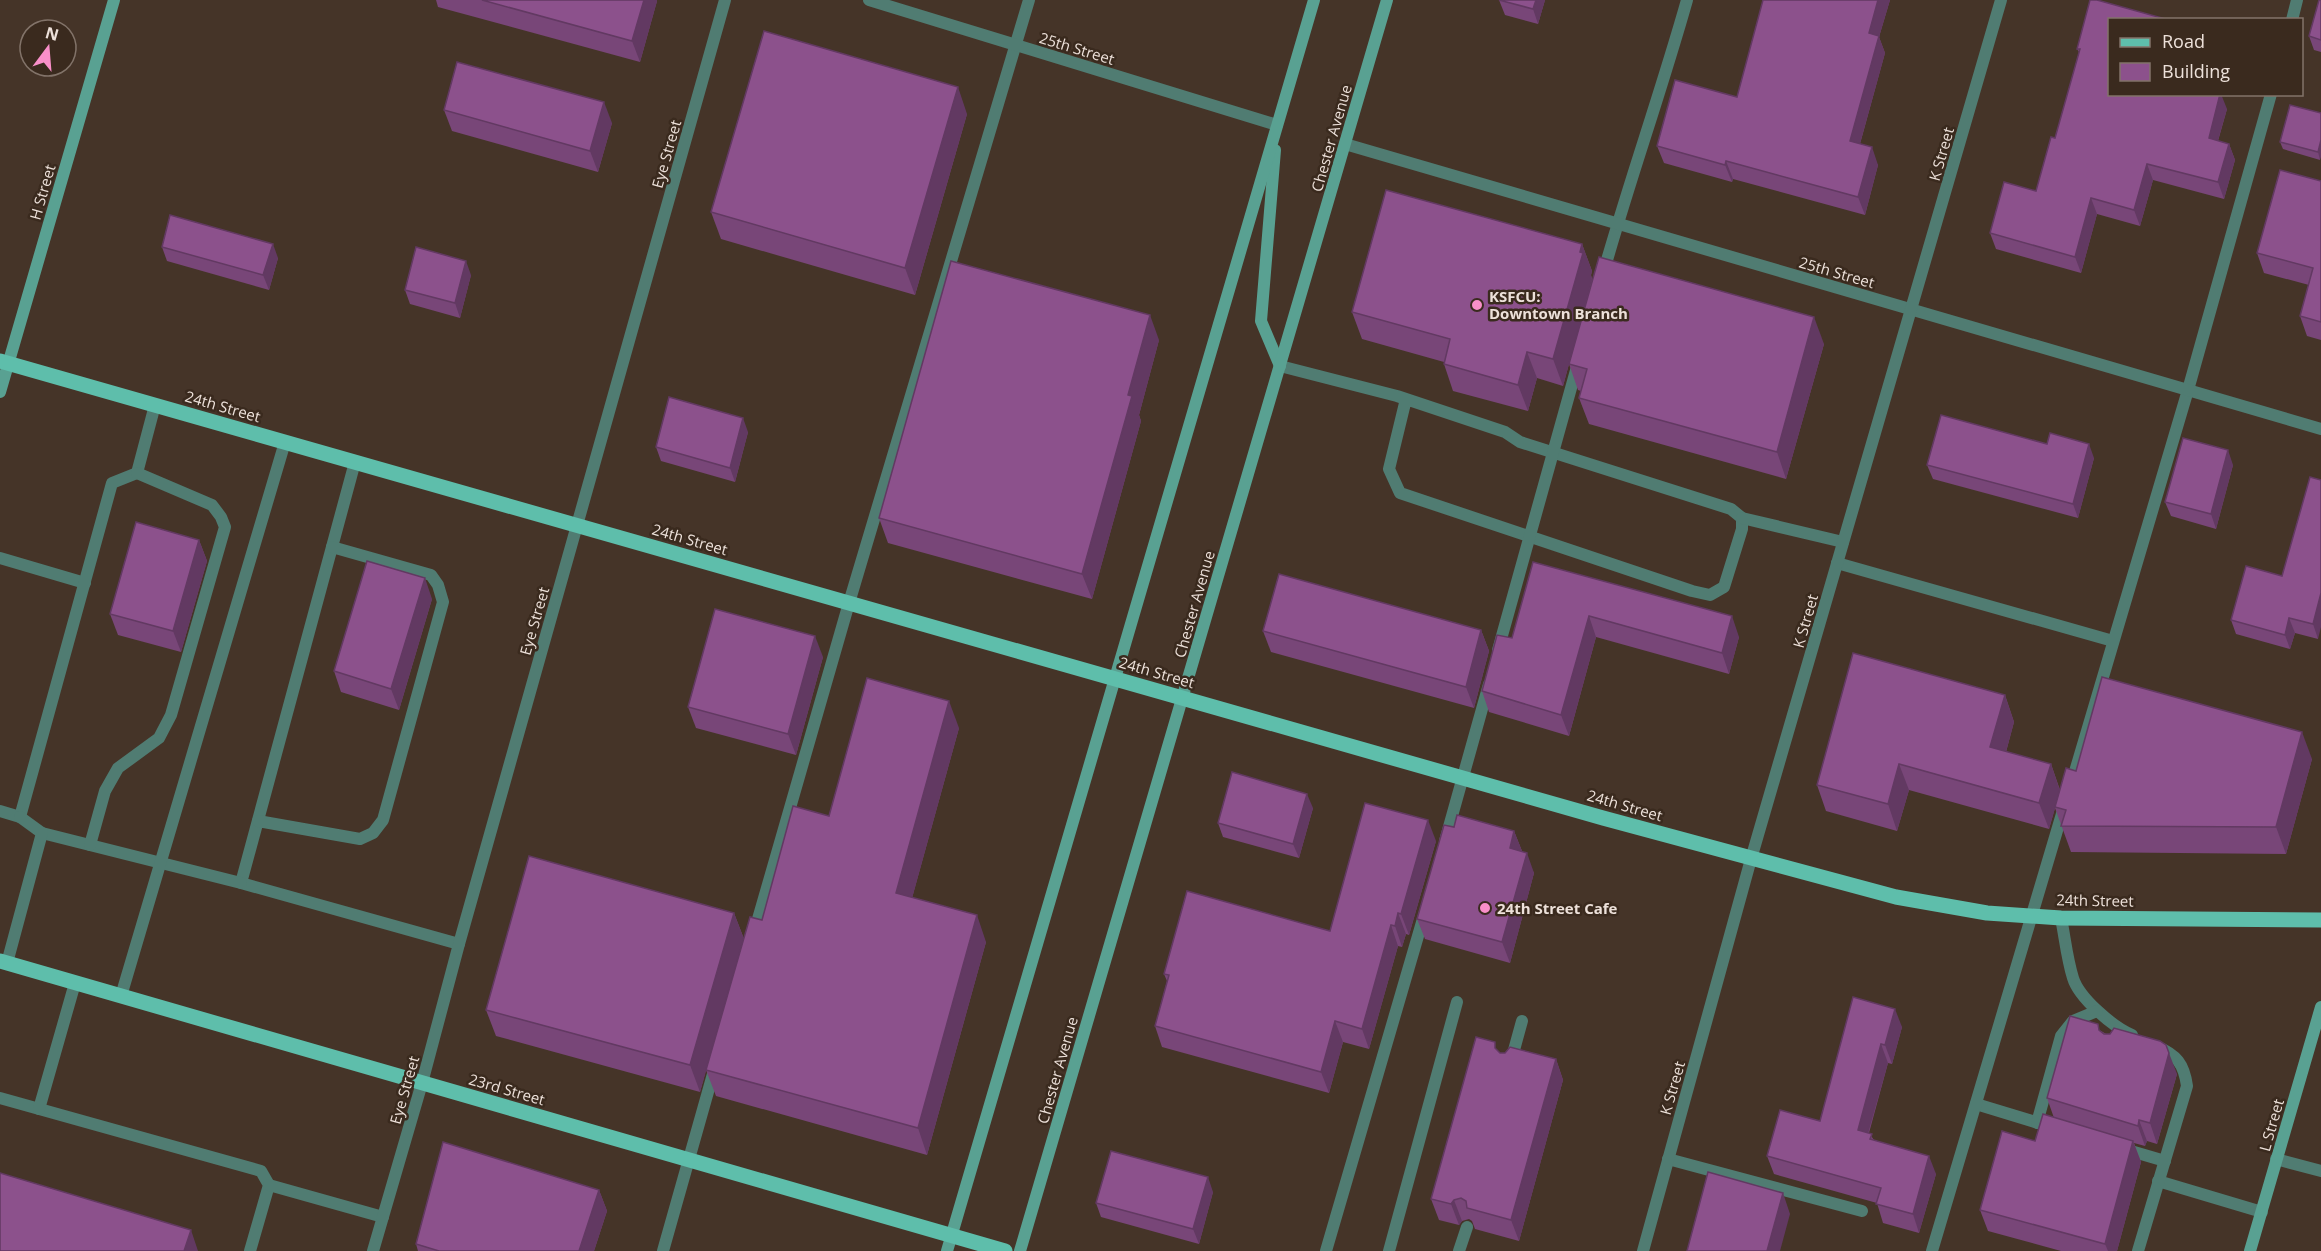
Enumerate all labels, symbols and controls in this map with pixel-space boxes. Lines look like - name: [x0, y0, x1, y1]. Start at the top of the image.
- north arrow: [18, 18, 78, 78]
- legend: [2108, 18, 2303, 96]
- text: N: [43, 21, 61, 46]
- street label: 25th Street: [1037, 27, 1117, 69]
- text: Road: [2162, 29, 2205, 53]
- text: Building: [2162, 59, 2230, 83]
- street label: Chester Avenue: [1306, 82, 1356, 194]
- street label: Eye Street: [647, 118, 685, 190]
- street label: K Street: [1924, 125, 1958, 183]
- street label: H Street: [25, 162, 59, 222]
- street label: 25th Street: [1797, 252, 1877, 292]
- place label: KSFCU: Downtown Branch: [1489, 286, 1628, 323]
- marker: KSFCU: Downtown Branch: [1470, 298, 1484, 312]
- street label: 24th Street: [183, 386, 263, 426]
- street label: 24th Street: [650, 519, 730, 559]
- street label: Chester Avenue: [1169, 548, 1219, 660]
- street label: Eye Street: [515, 585, 553, 657]
- street label: K Street: [1788, 592, 1822, 650]
- street label: 24th Street: [1117, 652, 1197, 692]
- street label: 24th Street: [1585, 785, 1665, 825]
- street label: 24th Street: [2056, 889, 2134, 911]
- place label: 24th Street Cafe: [1497, 898, 1618, 918]
- marker: 24th Street Cafe: [1478, 901, 1492, 915]
- street label: Chester Avenue: [1032, 1014, 1082, 1126]
- street label: Eye Street: [385, 1054, 423, 1126]
- street label: K Street: [1655, 1059, 1689, 1117]
- street label: 23rd Street: [467, 1069, 547, 1109]
- street label: L Street: [2254, 1096, 2288, 1154]

